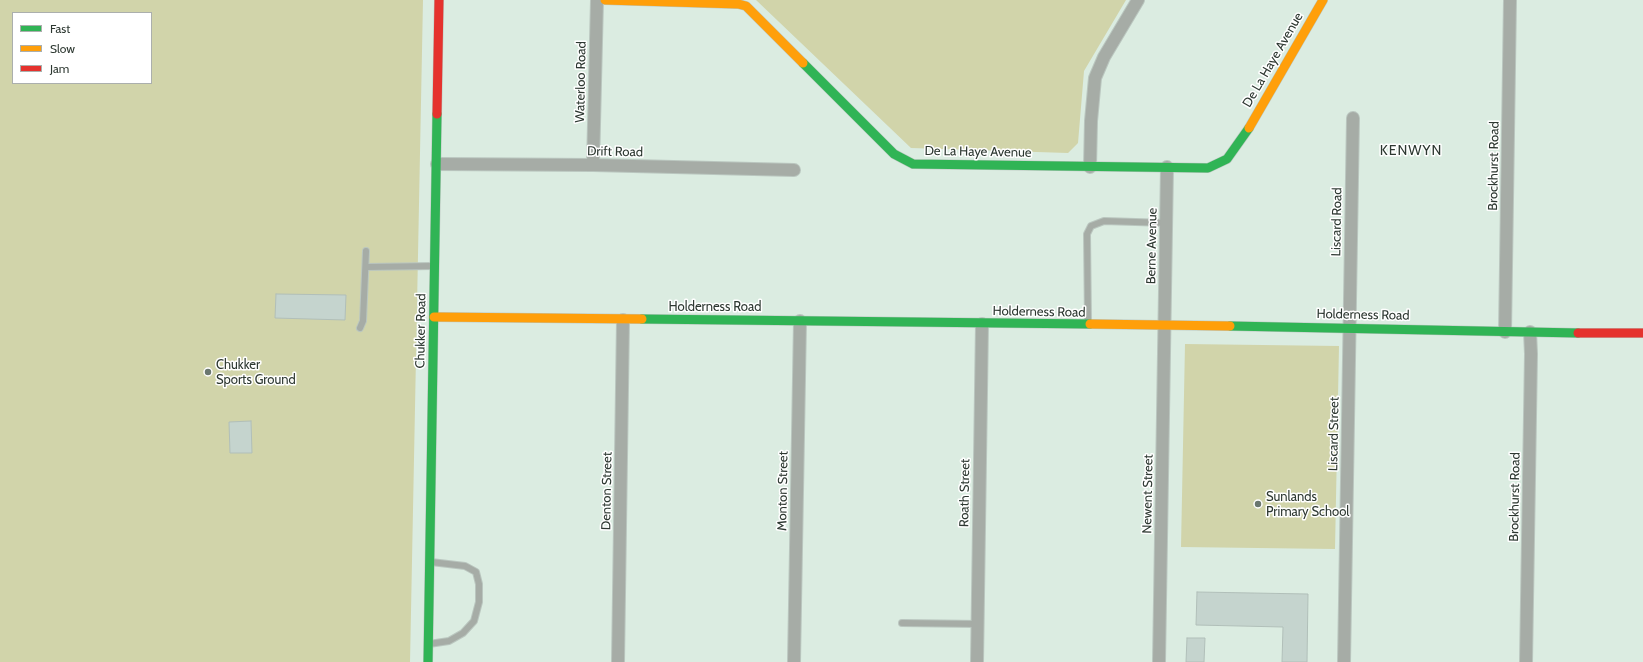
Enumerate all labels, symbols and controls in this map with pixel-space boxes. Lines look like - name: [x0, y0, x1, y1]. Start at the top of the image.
- street label: De La Haye Avenue: [1240, 10, 1306, 110]
- legend: [12, 12, 152, 84]
- text: Fast: [50, 21, 70, 36]
- text: Slow: [50, 41, 75, 56]
- street label: Waterloo Road: [572, 41, 590, 123]
- text: Jam: [50, 61, 69, 76]
- street label: Brockhurst Road: [1485, 121, 1503, 211]
- street label: De La Haye Avenue: [924, 143, 1032, 161]
- district label: KENWYN: [1380, 143, 1442, 159]
- street label: Drift Road: [587, 144, 643, 160]
- street label: Liscard Road: [1329, 187, 1345, 257]
- street label: Berne Avenue: [1144, 208, 1160, 284]
- street label: Chukker Road: [413, 293, 429, 369]
- street label: Holderness Road: [669, 299, 761, 315]
- street label: Holderness Road: [992, 303, 1086, 321]
- street label: Holderness Road: [1316, 306, 1410, 324]
- place label: Chukker Sports Ground: [216, 357, 296, 388]
- marker: Chukker Sports Ground: [203, 367, 213, 377]
- street label: Liscard Street: [1326, 397, 1342, 471]
- street label: Monton Street: [775, 451, 791, 531]
- street label: Denton Street: [599, 452, 615, 530]
- street label: Brockhurst Road: [1506, 452, 1524, 542]
- street label: Newent Street: [1140, 454, 1156, 534]
- street label: Roath Street: [957, 459, 973, 527]
- place label: Sunlands Primary School: [1266, 489, 1349, 520]
- marker: Sunlands Primary School: [1253, 499, 1263, 509]

